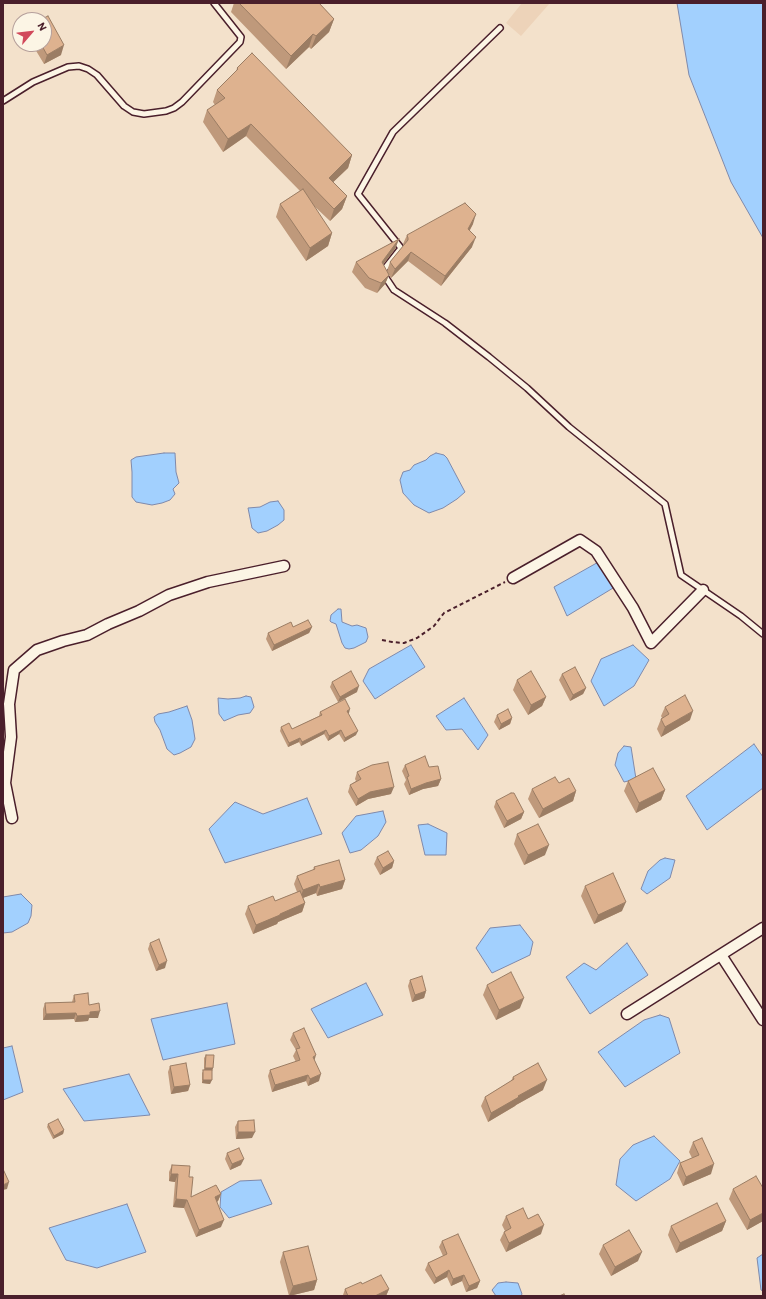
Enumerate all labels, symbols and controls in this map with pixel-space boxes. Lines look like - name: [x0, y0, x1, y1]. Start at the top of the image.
- north arrow: [12, 12, 52, 52]
- text: N: [35, 20, 50, 33]

